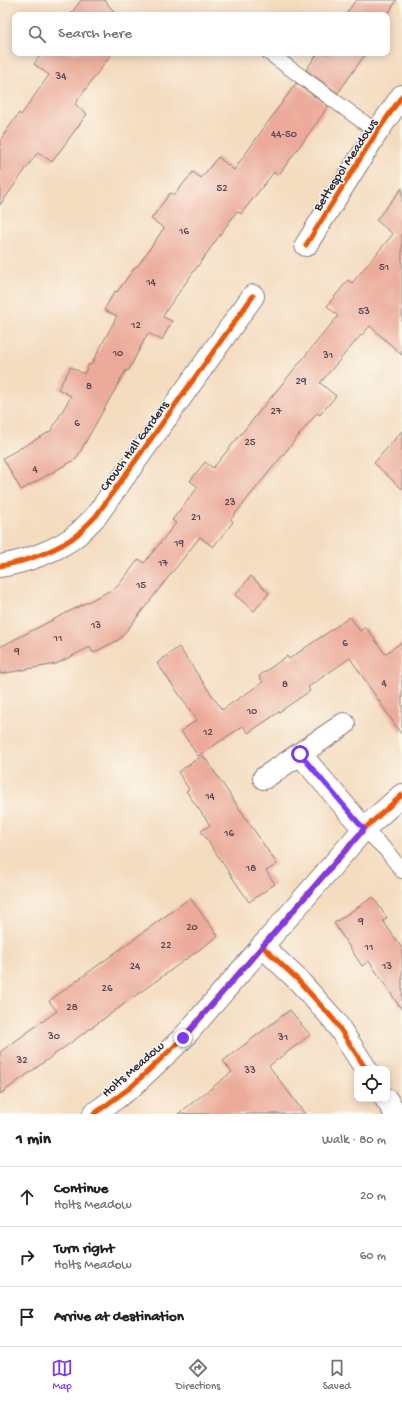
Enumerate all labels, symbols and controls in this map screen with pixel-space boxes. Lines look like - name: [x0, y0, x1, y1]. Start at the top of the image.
- search box: [12, 12, 390, 56]
- icon: search: [26, 23, 48, 45]
- text: Search here: [58, 25, 132, 43]
- house number: 34: [55, 71, 67, 83]
- street label: Bettespol Meadows: [310, 116, 382, 215]
- house number: 44-50: [271, 129, 297, 141]
- house number: 52: [216, 183, 228, 195]
- house number: 16: [178, 226, 189, 238]
- house number: 51: [379, 262, 389, 274]
- house number: 14: [145, 277, 157, 289]
- house number: 53: [358, 306, 370, 318]
- house number: 12: [130, 320, 142, 332]
- house number: 10: [112, 348, 123, 360]
- house number: 31: [322, 350, 333, 362]
- house number: 29: [296, 376, 307, 388]
- house number: 8: [86, 381, 92, 393]
- street label: Crouch Hall Gardens: [97, 398, 173, 494]
- house number: 27: [270, 406, 282, 418]
- house number: 6: [74, 418, 80, 430]
- house number: 25: [244, 437, 256, 449]
- house number: 4: [32, 464, 38, 476]
- house number: 23: [224, 497, 236, 509]
- house number: 21: [191, 512, 201, 524]
- house number: 19: [173, 538, 184, 550]
- house number: 17: [157, 558, 168, 570]
- house number: 15: [135, 580, 146, 592]
- house number: 13: [90, 620, 101, 632]
- house number: 11: [53, 633, 62, 645]
- house number: 6: [342, 638, 348, 650]
- house number: 9: [13, 646, 20, 658]
- house number: 4: [381, 678, 387, 690]
- house number: 8: [282, 679, 288, 691]
- house number: 10: [246, 706, 257, 718]
- house number: 12: [202, 727, 214, 739]
- route start: [291, 745, 309, 763]
- house number: 14: [204, 791, 216, 803]
- house number: 16: [223, 828, 234, 840]
- house number: 18: [245, 863, 256, 875]
- house number: 9: [357, 916, 364, 928]
- house number: 20: [186, 922, 198, 934]
- house number: 22: [161, 940, 172, 952]
- house number: 11: [364, 942, 373, 954]
- house number: 24: [130, 961, 141, 973]
- house number: 13: [381, 961, 392, 973]
- house number: 26: [102, 983, 113, 995]
- house number: 28: [66, 1002, 78, 1014]
- route end: [174, 1029, 192, 1047]
- house number: 30: [47, 1031, 60, 1043]
- house number: 31: [277, 1032, 288, 1044]
- street label: Holts Meadow: [99, 1039, 168, 1101]
- house number: 32: [15, 1055, 28, 1067]
- house number: 33: [243, 1065, 256, 1077]
- map controls: [354, 1066, 390, 1102]
- button: locate: [354, 1066, 390, 1102]
- text: 1 min: [16, 1130, 51, 1150]
- text: Walk · 80 m: [322, 1133, 386, 1148]
- text: Continue: [54, 1180, 108, 1198]
- icon: ahead: [16, 1186, 38, 1208]
- text: 20 m: [360, 1189, 386, 1204]
- text: Holts Meadow: [54, 1198, 132, 1213]
- text: Turn right: [54, 1240, 114, 1258]
- icon: right: [16, 1246, 38, 1268]
- text: 60 m: [360, 1249, 386, 1264]
- text: Holts Meadow: [54, 1258, 132, 1273]
- icon: arrive: [16, 1306, 38, 1328]
- text: Arrive at destination: [54, 1308, 184, 1326]
- tab: Map: [51, 1357, 73, 1393]
- tab: Directions: [176, 1357, 220, 1393]
- tab: Saved: [323, 1357, 351, 1393]

